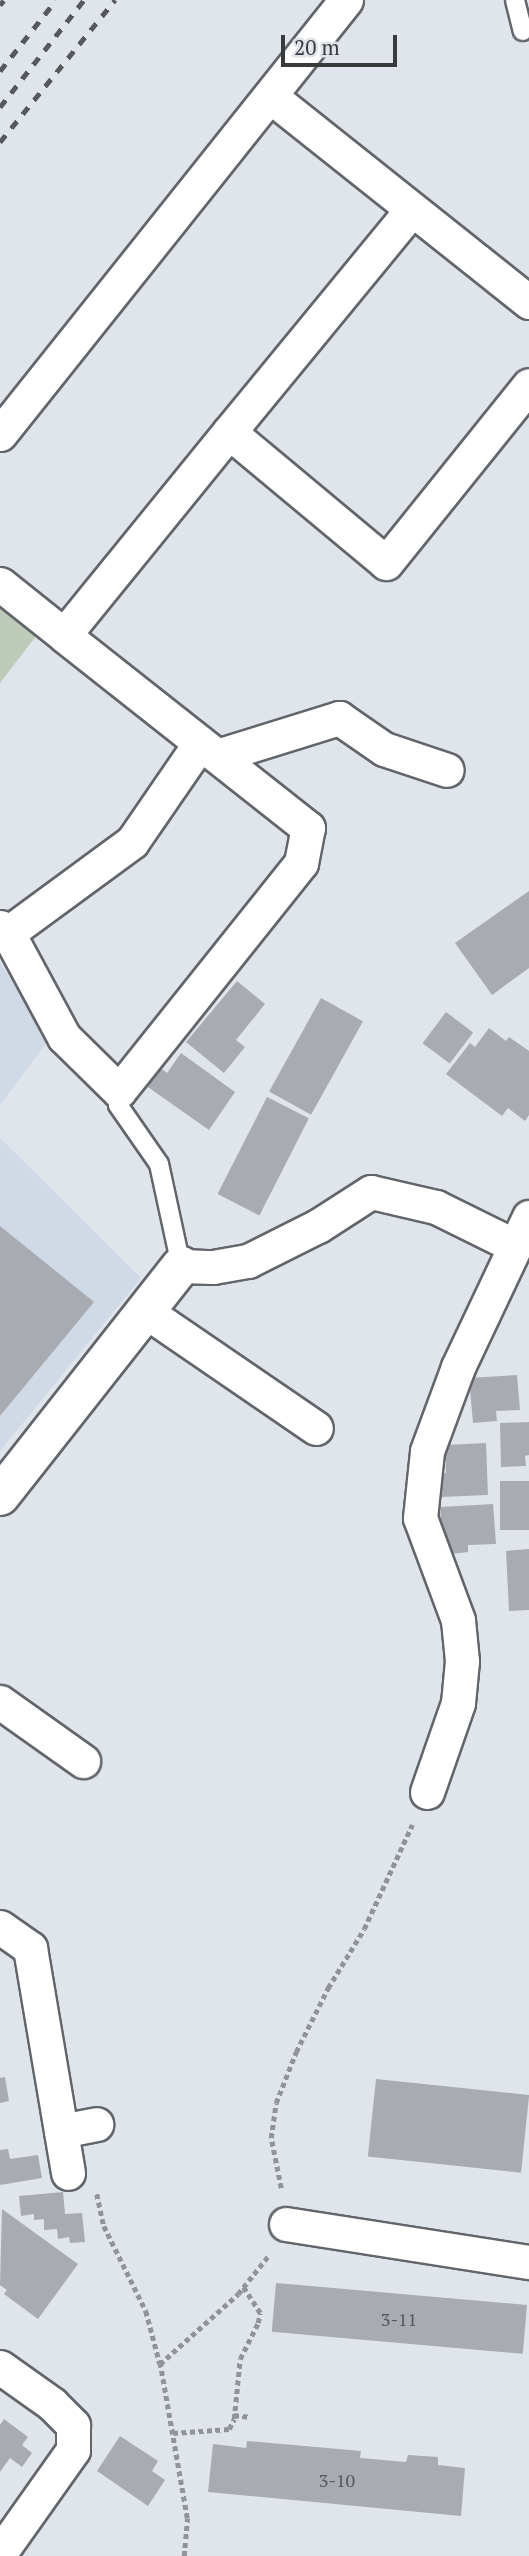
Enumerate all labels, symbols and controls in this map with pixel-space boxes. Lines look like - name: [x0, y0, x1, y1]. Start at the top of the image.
- scale bar: [284, 21, 400, 65]
- text: 20 m: [294, 33, 340, 61]
- house number: 3-11: [381, 2308, 417, 2330]
- house number: 3-10: [319, 2469, 355, 2491]

